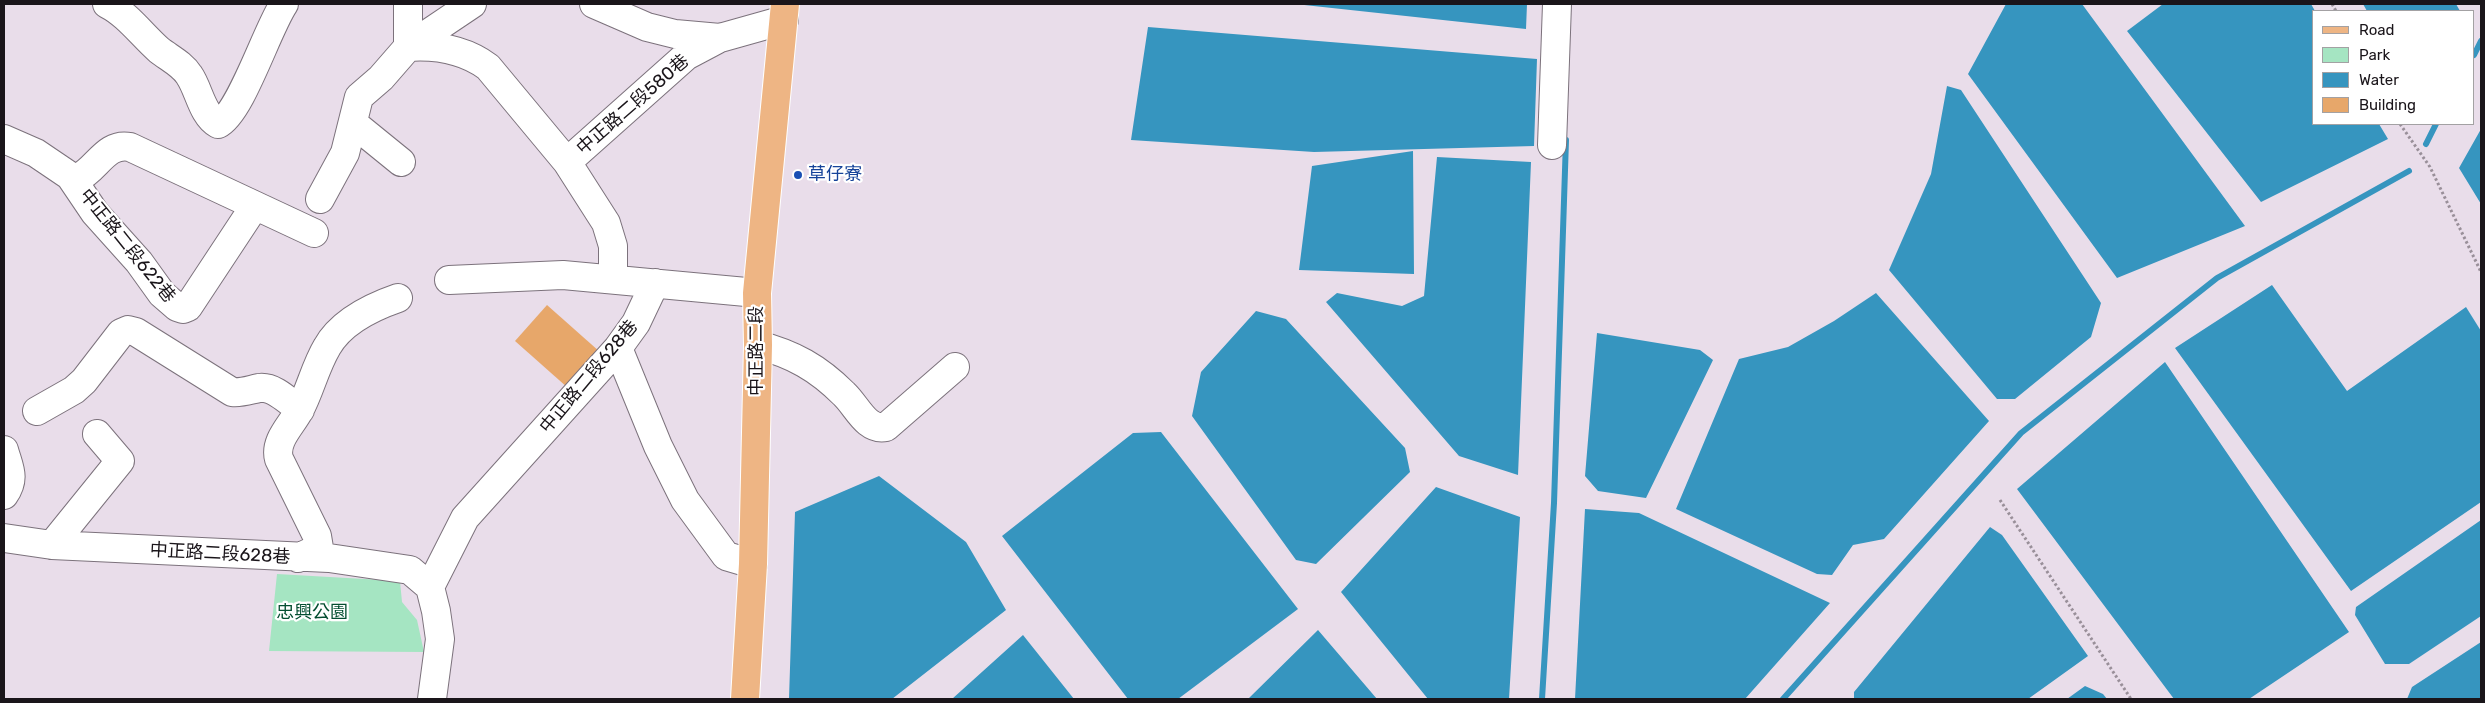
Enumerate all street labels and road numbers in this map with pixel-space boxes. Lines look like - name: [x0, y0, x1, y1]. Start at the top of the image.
- street label: 中正路二段580巷: [572, 50, 694, 160]
- street label: 中正路二段622巷: [75, 185, 179, 307]
- street label: 中正路二段: [746, 306, 768, 396]
- street label: 中正路二段628巷: [535, 316, 643, 438]
- street label: 中正路二段628巷: [149, 540, 291, 568]

